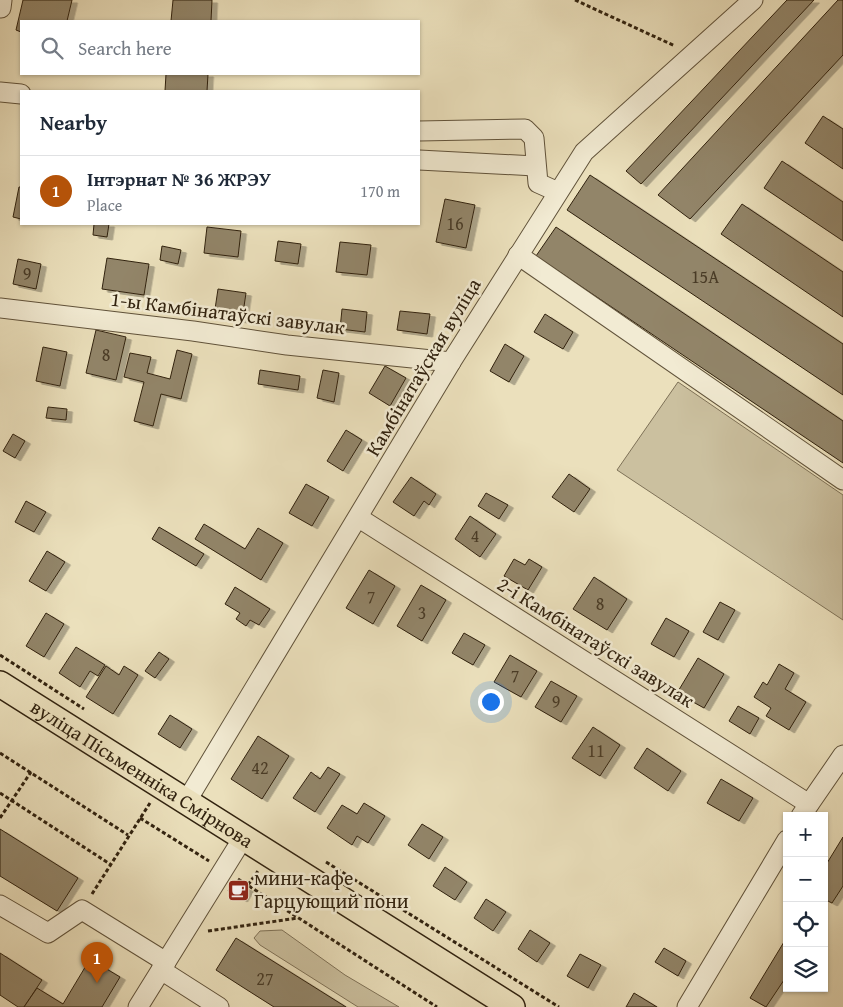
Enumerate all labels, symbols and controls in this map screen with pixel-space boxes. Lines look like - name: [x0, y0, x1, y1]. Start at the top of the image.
- search box: [20, 20, 420, 75]
- icon: search: [38, 34, 66, 62]
- text: Search here: [78, 34, 172, 62]
- text: Nearby: [40, 107, 107, 138]
- text: Інтэрнат № 36 ЖРЭУ: [87, 165, 271, 193]
- text: 1: [52, 179, 60, 203]
- text: 170 m: [360, 179, 400, 203]
- text: Place: [87, 193, 122, 217]
- house number: 16: [446, 210, 464, 237]
- house number: 9: [23, 260, 31, 287]
- house number: 15А: [691, 263, 719, 290]
- street label: Камбінатаўская вуліца: [358, 272, 488, 461]
- street label: 1-ы Камбінатаўскі завулак: [109, 284, 347, 341]
- house number: 8: [102, 341, 110, 368]
- house number: 4: [471, 522, 479, 549]
- street label: 2-і Камбінатаўскі завулак: [492, 569, 701, 714]
- house number: 7: [367, 583, 375, 610]
- house number: 8: [596, 590, 604, 617]
- house number: 3: [418, 599, 426, 626]
- house number: 7: [511, 662, 519, 689]
- house number: 9: [552, 688, 560, 715]
- your location: [478, 689, 504, 715]
- street label: вуліца Пісьменніка Смірнова: [25, 692, 260, 855]
- house number: 11: [587, 737, 605, 764]
- house number: 42: [251, 754, 269, 781]
- map controls: [783, 812, 828, 992]
- button: +: [783, 812, 828, 857]
- button: −: [783, 857, 828, 902]
- place label: мини-кафе Гарцующий пони: [254, 863, 409, 915]
- cafe icon: мини-кафе Гарцующий пони: [226, 878, 250, 902]
- button: locate: [783, 902, 828, 947]
- pin: 1: [81, 942, 113, 983]
- button: layers: [783, 947, 828, 992]
- house number: 27: [256, 965, 274, 992]

